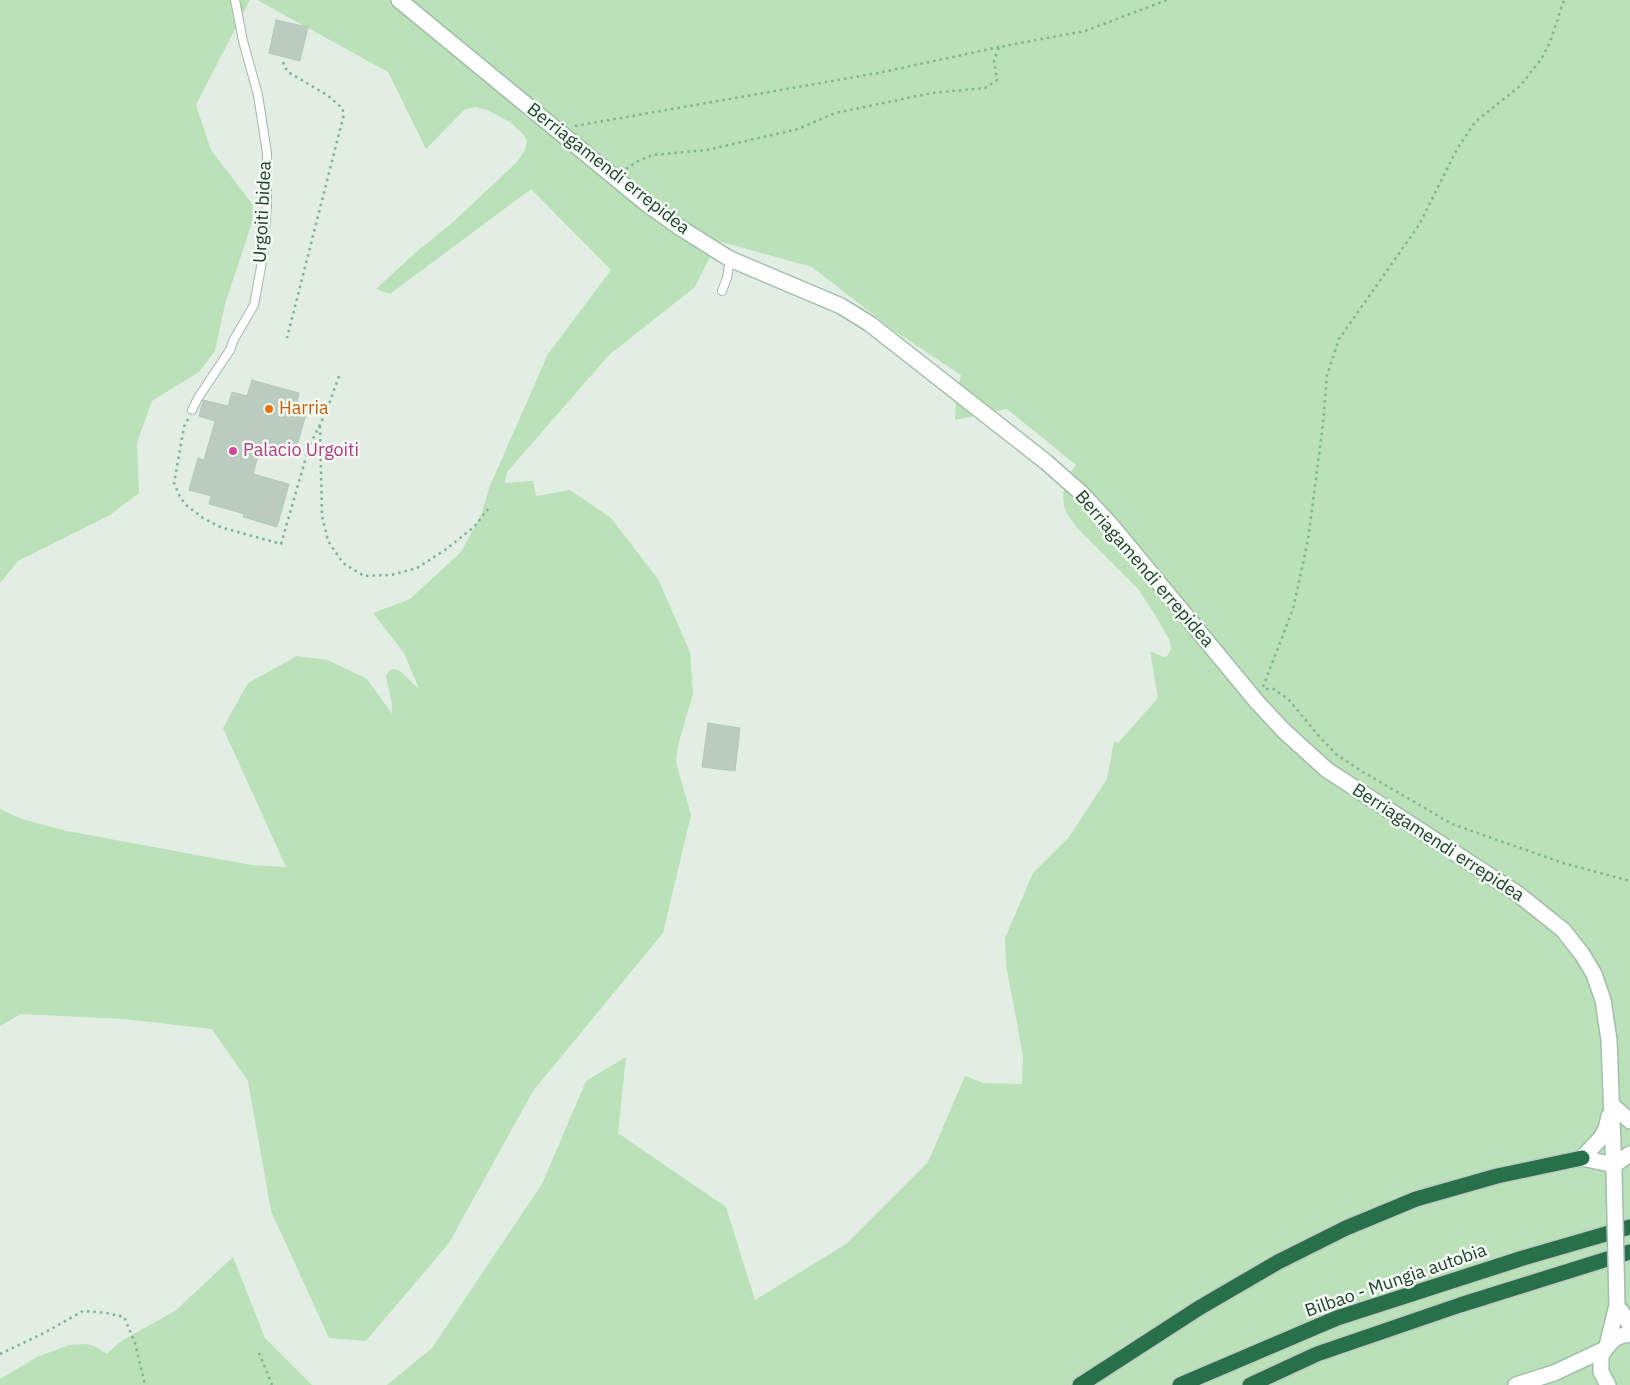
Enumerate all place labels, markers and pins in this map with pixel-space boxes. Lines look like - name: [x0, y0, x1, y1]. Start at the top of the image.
- place label: Harria: [279, 398, 329, 420]
- marker: Harria: [263, 403, 275, 415]
- place label: Palacio Urgoiti: [243, 440, 359, 462]
- marker: Palacio Urgoiti: [227, 445, 239, 457]

